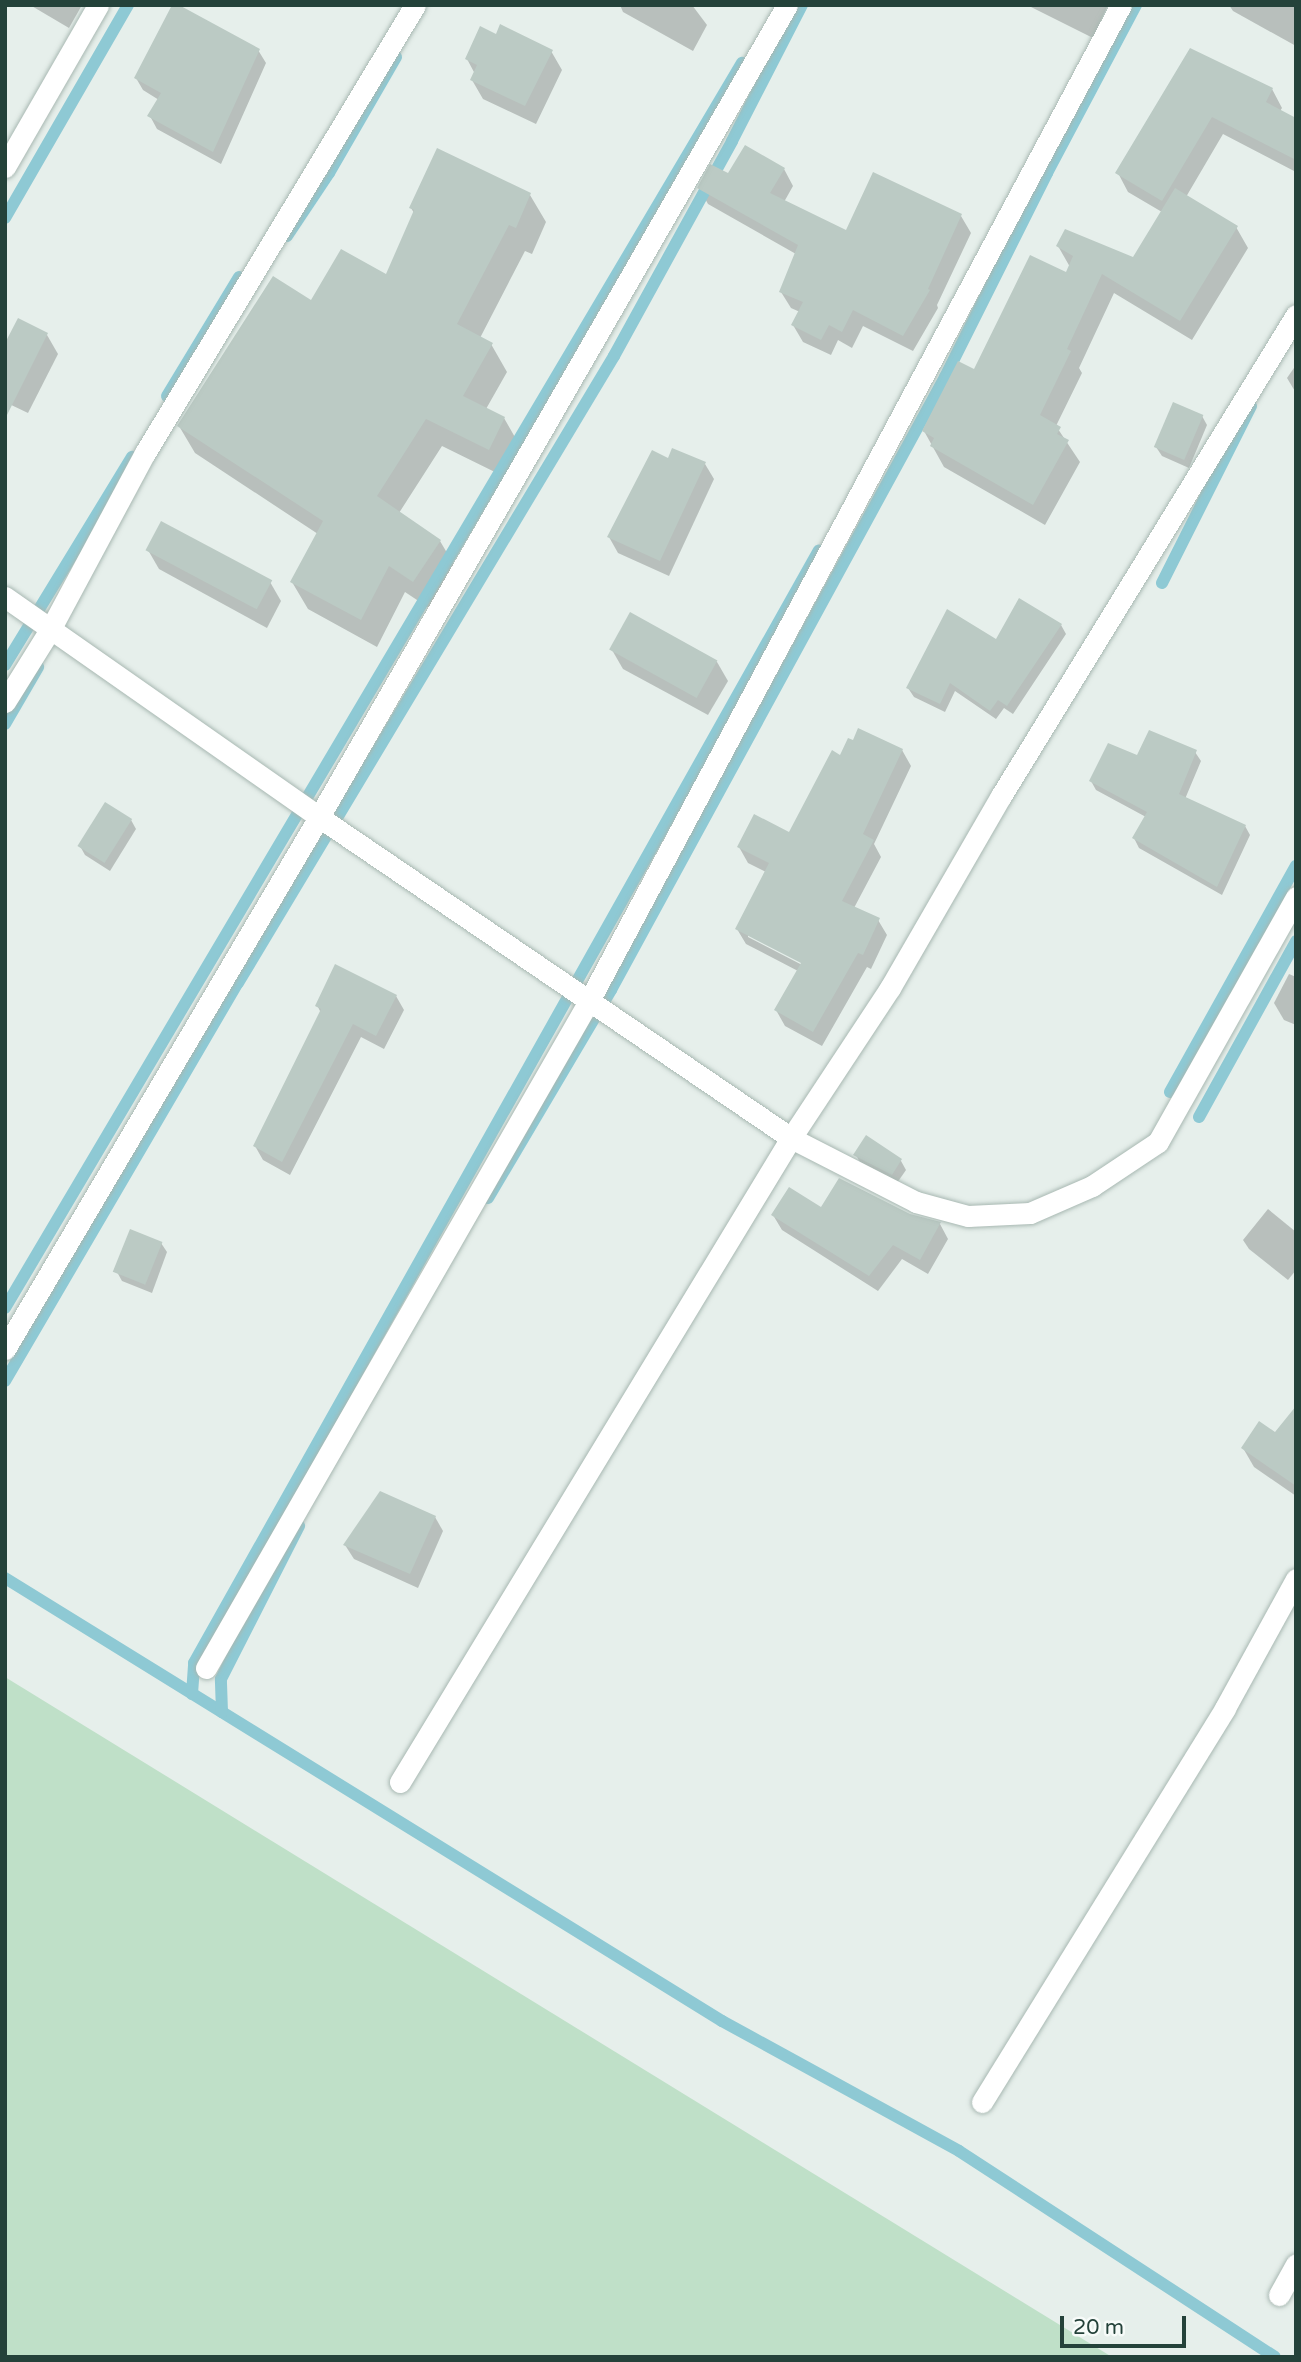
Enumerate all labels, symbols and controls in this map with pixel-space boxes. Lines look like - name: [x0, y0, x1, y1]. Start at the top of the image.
- scale bar: [1063, 2302, 1189, 2346]
- text: 20 m: [1073, 2315, 1124, 2340]

